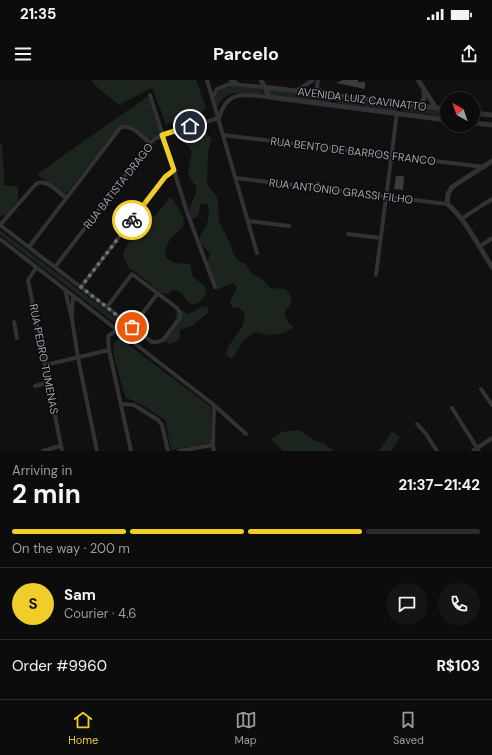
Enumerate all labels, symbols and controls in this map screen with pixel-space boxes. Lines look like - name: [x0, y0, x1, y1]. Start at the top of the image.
- text: 21:35: [20, 4, 56, 24]
- text: Parcelo: [213, 42, 279, 66]
- icon: menu: [12, 43, 34, 65]
- icon: share: [458, 43, 480, 65]
- street label: AVENIDA LUIZ CAVINATTO: [297, 84, 427, 114]
- north arrow: [440, 92, 480, 132]
- map controls: [440, 92, 480, 132]
- pin: [173, 109, 207, 143]
- icon: home: [179, 115, 201, 137]
- street label: RUA BENTO DE BARROS FRANCO: [270, 134, 436, 168]
- street label: RUA BATISTA DRAGO: [80, 140, 156, 232]
- street label: RUA ANTÔNIO GRASSI FILHO: [268, 175, 414, 207]
- courier: [112, 200, 152, 240]
- icon: bike: [121, 209, 143, 231]
- street label: RUA PEDRO TUMENAS: [26, 303, 62, 415]
- pin: [115, 310, 149, 344]
- icon: bag: [121, 316, 143, 338]
- text: Arriving in: [12, 462, 72, 479]
- text: 21:37–21:42: [399, 475, 480, 495]
- text: 2 min: [12, 477, 81, 511]
- text: On the way · 200 m: [12, 540, 130, 557]
- button: chat: [386, 583, 428, 625]
- button: phone: [438, 583, 480, 625]
- text: Sam: [64, 585, 96, 605]
- text: S: [28, 594, 38, 614]
- text: Courier · 4.6: [64, 605, 136, 622]
- text: Order #9960: [12, 656, 107, 676]
- text: R$103: [436, 656, 480, 676]
- tab: Home: [68, 709, 98, 747]
- tab: Map: [235, 709, 257, 747]
- tab: Saved: [393, 709, 424, 747]

